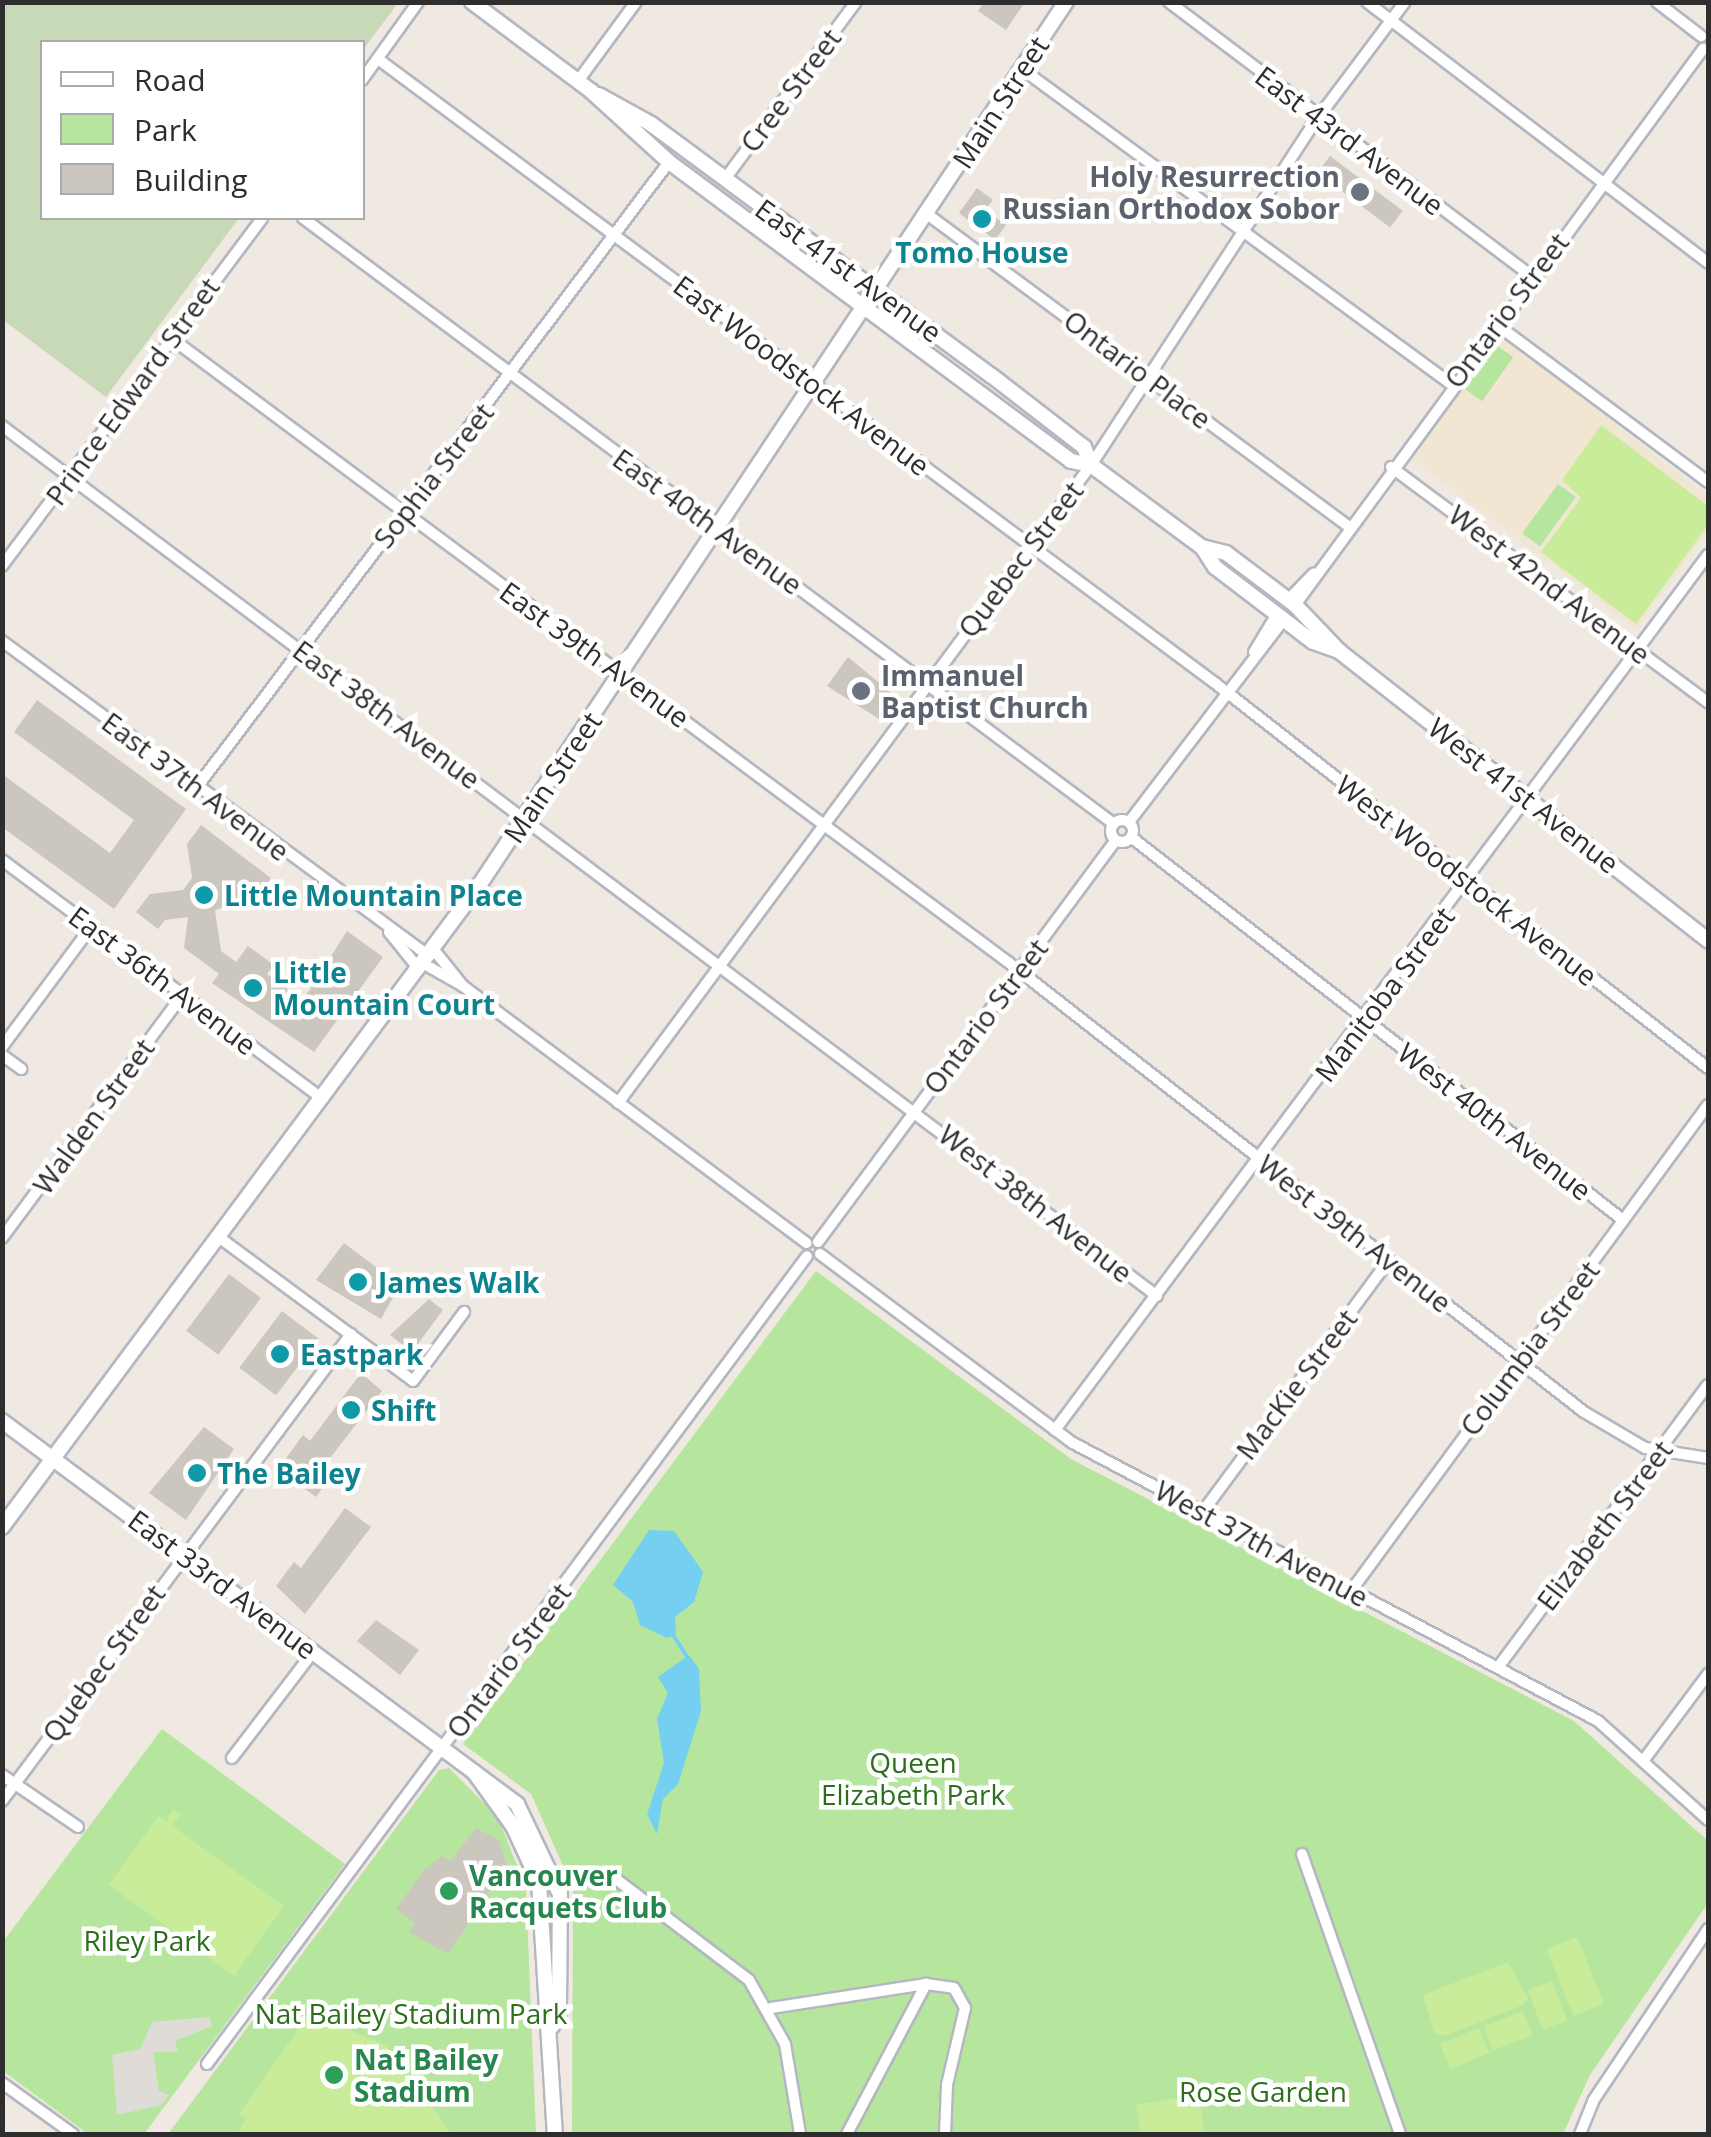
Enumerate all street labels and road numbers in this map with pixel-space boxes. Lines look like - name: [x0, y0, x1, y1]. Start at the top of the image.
- street label: Cree Street: [733, 22, 847, 158]
- street label: Main Street: [945, 30, 1055, 174]
- street label: East 43rd Avenue: [1249, 58, 1451, 222]
- street label: East 41st Avenue: [749, 191, 949, 349]
- street label: Ontario Street: [1437, 226, 1575, 394]
- street label: East Woodstock Avenue: [668, 268, 936, 482]
- street label: Prince Edward Street: [38, 271, 226, 511]
- street label: Ontario Place: [1058, 303, 1218, 435]
- street label: Sophia Street: [366, 396, 500, 554]
- street label: East 40th Avenue: [607, 441, 809, 601]
- street label: Quebec Street: [950, 474, 1090, 644]
- street label: West 42nd Avenue: [1443, 497, 1657, 671]
- street label: East 39th Avenue: [494, 574, 696, 734]
- street label: East 38th Avenue: [287, 633, 487, 795]
- street label: East 37th Avenue: [96, 705, 296, 867]
- street label: Main Street: [496, 705, 608, 849]
- street label: West 41st Avenue: [1422, 710, 1626, 880]
- street label: West Woodstock Avenue: [1330, 768, 1604, 992]
- street label: East 36th Avenue: [63, 899, 263, 1061]
- street label: Manitoba Street: [1307, 900, 1461, 1088]
- street label: Ontario Street: [916, 932, 1054, 1100]
- street label: Walden Street: [25, 1032, 161, 1200]
- street label: West 40th Avenue: [1392, 1035, 1598, 1207]
- street label: West 38th Avenue: [933, 1117, 1139, 1289]
- street label: West 39th Avenue: [1252, 1147, 1458, 1319]
- street label: Columbia Street: [1452, 1254, 1606, 1442]
- street label: MacKie Street: [1229, 1302, 1363, 1466]
- street label: Elizabeth Street: [1529, 1433, 1679, 1617]
- street label: West 37th Avenue: [1150, 1473, 1374, 1613]
- street label: East 33rd Avenue: [122, 1502, 324, 1666]
- street label: Ontario Street: [439, 1576, 577, 1744]
- street label: Quebec Street: [35, 1578, 171, 1748]

